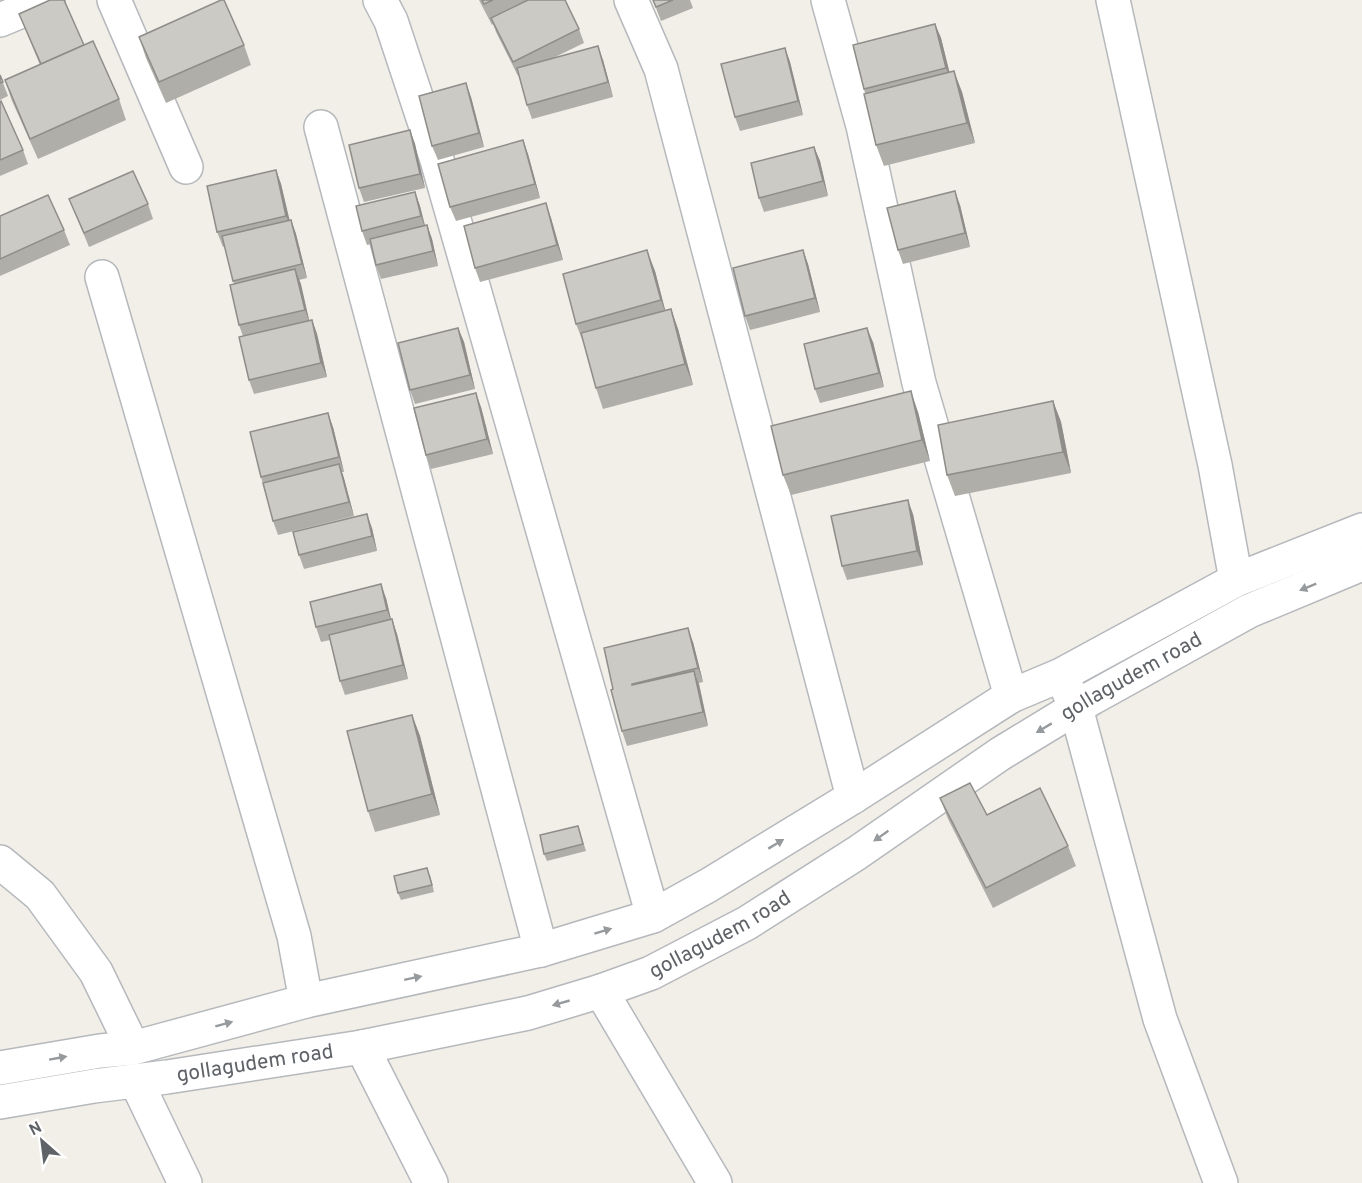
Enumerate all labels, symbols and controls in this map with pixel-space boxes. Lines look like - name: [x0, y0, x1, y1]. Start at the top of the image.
- one-way arrow: [1299, 583, 1317, 592]
- street label: gollagudem road: [1056, 626, 1207, 727]
- one-way arrow: [1036, 722, 1052, 733]
- one-way arrow: [874, 830, 890, 842]
- one-way arrow: [768, 839, 784, 850]
- street label: gollagudem road: [645, 885, 796, 985]
- one-way arrow: [594, 926, 612, 935]
- one-way arrow: [404, 972, 423, 982]
- one-way arrow: [552, 999, 570, 1008]
- one-way arrow: [215, 1018, 233, 1028]
- street label: gollagudem road: [175, 1038, 335, 1089]
- one-way arrow: [48, 1053, 67, 1062]
- north arrow: [12, 1111, 72, 1171]
- text: N: [26, 1118, 46, 1141]

